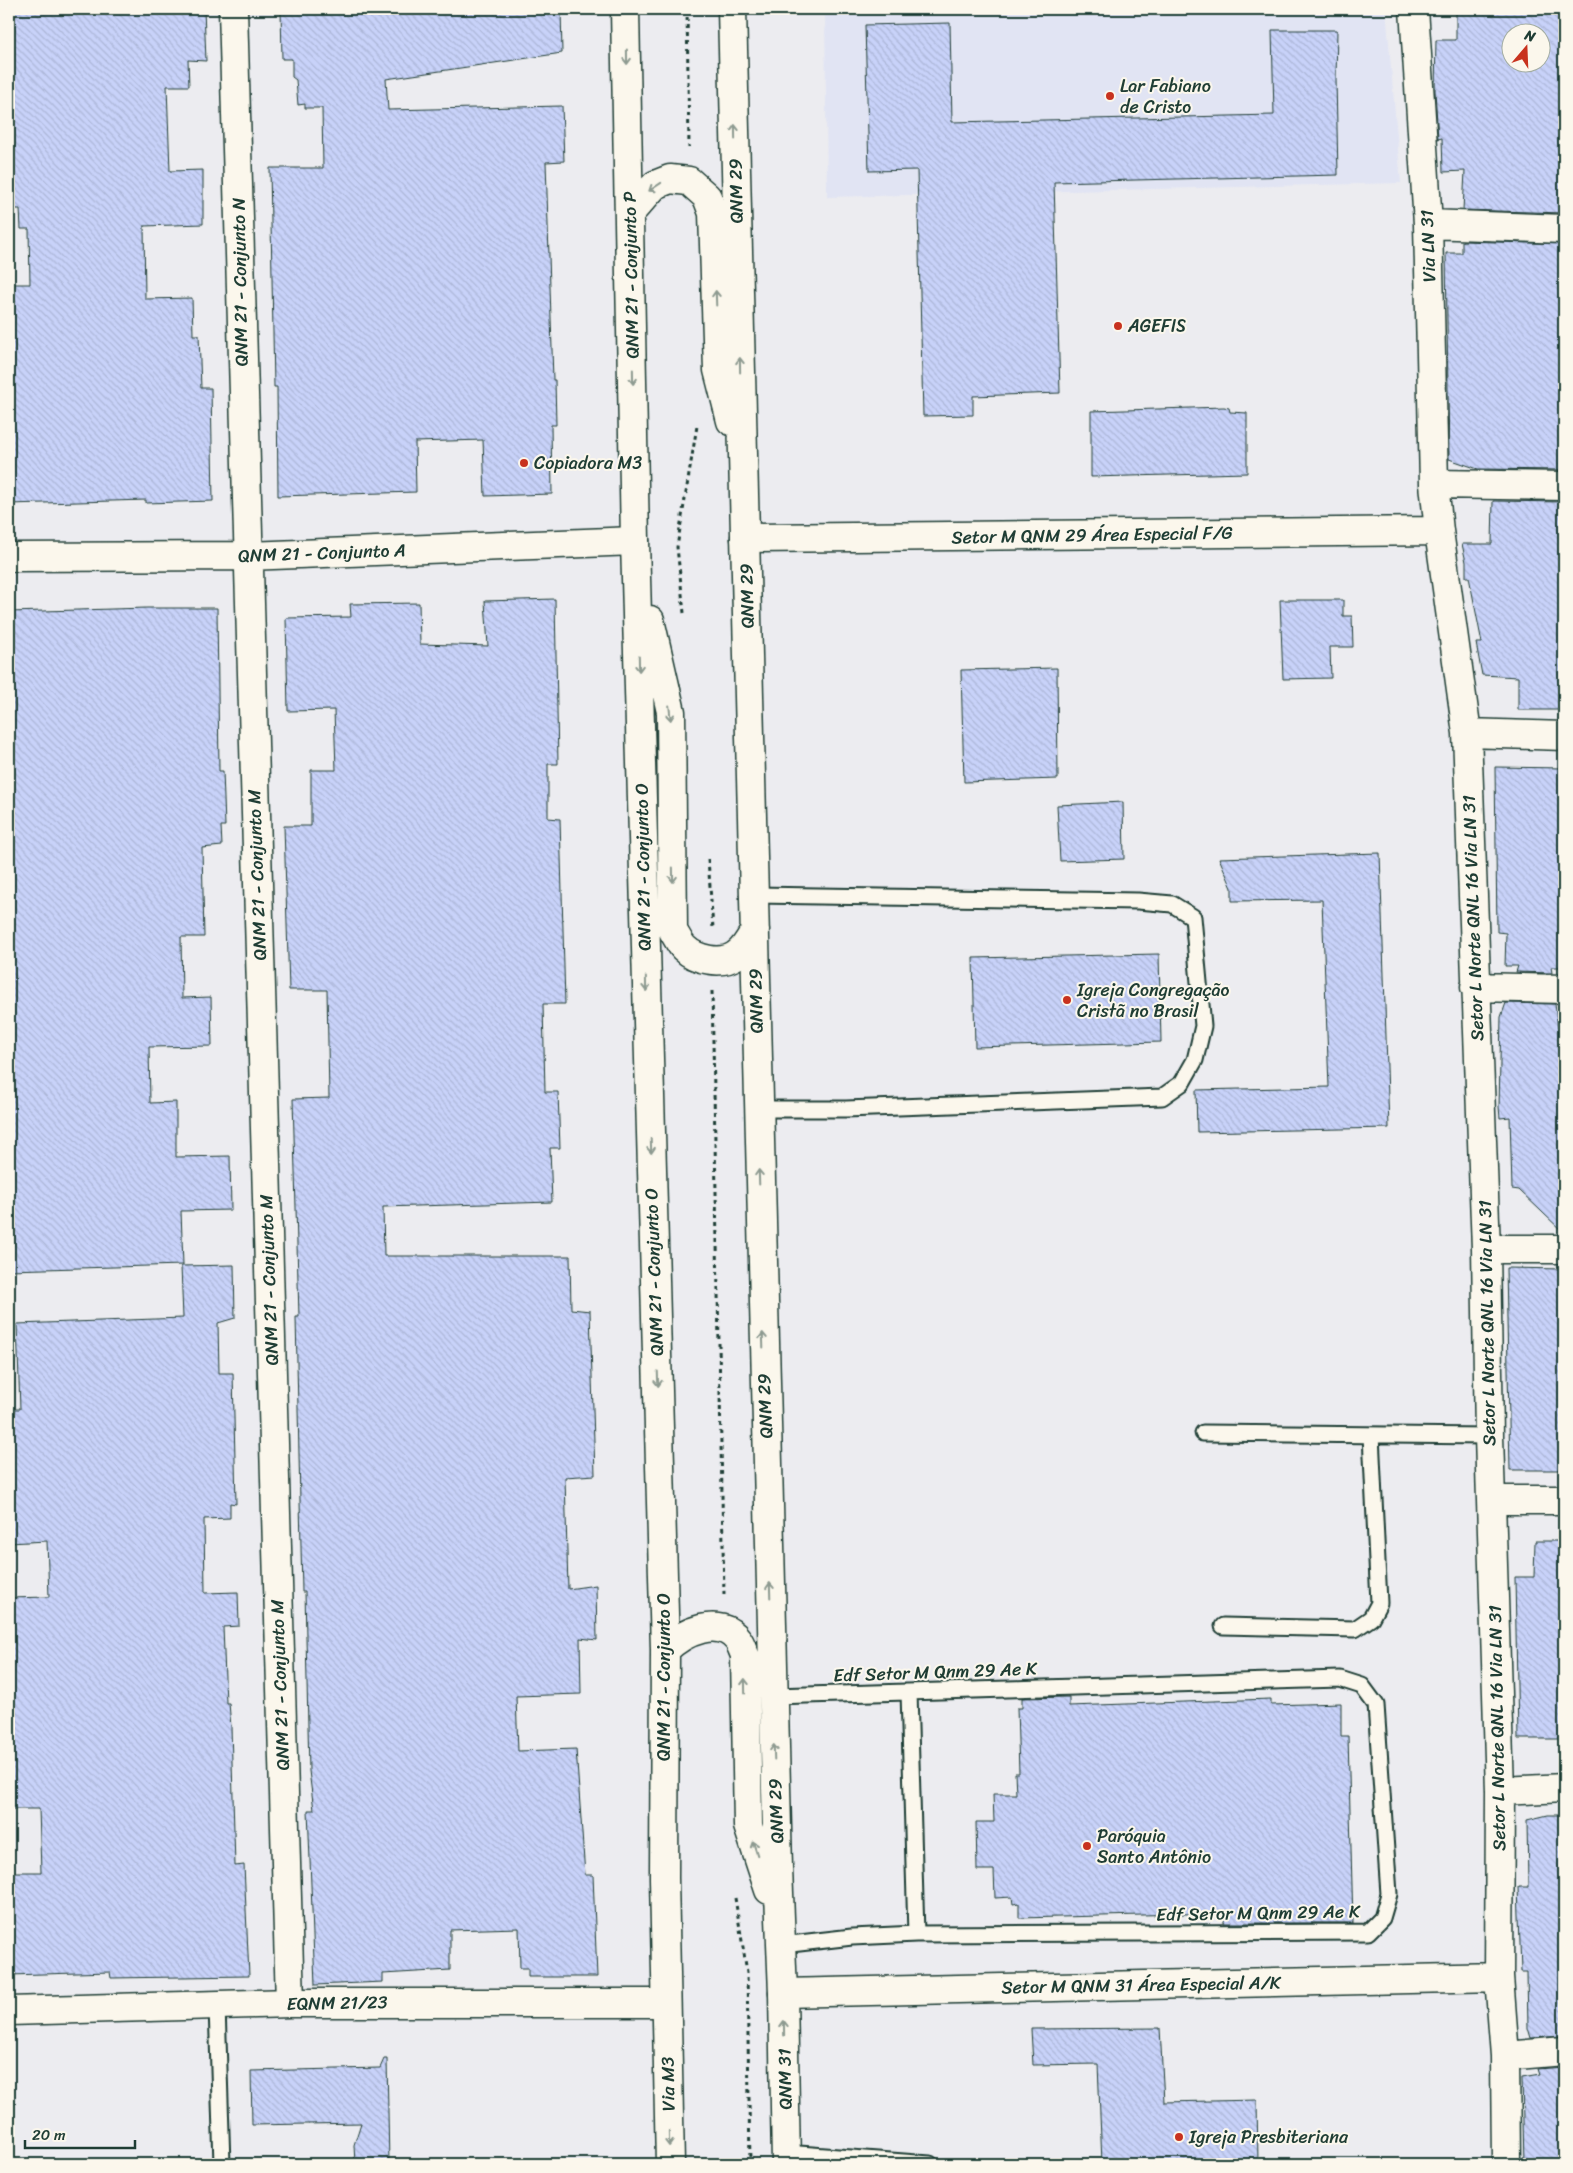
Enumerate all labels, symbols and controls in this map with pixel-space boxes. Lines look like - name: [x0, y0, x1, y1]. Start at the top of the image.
- north arrow: [1500, 22, 1550, 72]
- text: N: [1520, 22, 1539, 50]
- one-way arrow: [622, 49, 631, 65]
- place label: Lar Fabiano de Cristo: [1120, 70, 1211, 123]
- marker: Lar Fabiano de Cristo: [1104, 90, 1116, 102]
- one-way arrow: [730, 125, 740, 141]
- street label: QNM 29: [719, 158, 753, 224]
- one-way arrow: [648, 182, 662, 192]
- street label: QNM 21 - Conjunto P: [614, 191, 648, 359]
- street label: QNM 21 - Conjunto N: [223, 197, 257, 367]
- street label: Via LN 31: [1411, 209, 1445, 283]
- one-way arrow: [711, 290, 720, 306]
- place label: AGEFIS: [1127, 310, 1186, 342]
- marker: AGEFIS: [1112, 320, 1124, 332]
- one-way arrow: [736, 357, 745, 373]
- one-way arrow: [628, 369, 638, 385]
- place label: Copiadora M3: [534, 447, 642, 479]
- marker: Copiadora M3: [518, 457, 530, 469]
- street label: Setor M QNM 29 Área Especial F/G: [951, 517, 1234, 553]
- street label: QNM 21 - Conjunto A: [238, 534, 406, 572]
- street label: QNM 29: [730, 563, 764, 629]
- one-way arrow: [634, 656, 644, 672]
- one-way arrow: [665, 704, 675, 720]
- street label: QNM 21 - Conjunto O: [626, 783, 660, 951]
- street label: QNM 21 - Conjunto M: [238, 789, 276, 961]
- street label: Setor L Norte QNL 16 Via LN 31: [1453, 794, 1493, 1041]
- one-way arrow: [668, 867, 677, 883]
- street label: QNM 29: [739, 968, 773, 1034]
- place label: Igreja Congregação Cristã no Brasil: [1076, 974, 1230, 1027]
- one-way arrow: [641, 975, 651, 991]
- marker: Igreja Congregação Cristã no Brasil: [1061, 994, 1073, 1006]
- one-way arrow: [646, 1138, 655, 1154]
- one-way arrow: [754, 1170, 764, 1186]
- street label: QNM 21 - Conjunto O: [635, 1188, 673, 1356]
- street label: QNM 21 - Conjunto M: [250, 1194, 288, 1366]
- street label: Setor L Norte QNL 16 Via LN 31: [1469, 1199, 1505, 1446]
- one-way arrow: [759, 1332, 768, 1348]
- one-way arrow: [653, 1370, 662, 1386]
- street label: QNM 29: [748, 1373, 782, 1439]
- one-way arrow: [765, 1582, 775, 1598]
- street label: QNM 21 - Conjunto O: [648, 1593, 680, 1761]
- street label: QNM 21 - Conjunto M: [261, 1599, 299, 1771]
- street label: Setor L Norte QNL 16 Via LN 31: [1479, 1604, 1515, 1851]
- street label: Edf Setor M Qnm 29 Ae K: [833, 1652, 1038, 1692]
- one-way arrow: [741, 1678, 750, 1694]
- one-way arrow: [770, 1744, 779, 1760]
- street label: QNM 29: [759, 1778, 793, 1844]
- place label: Paróquia Santo Antônio: [1097, 1820, 1211, 1873]
- one-way arrow: [750, 1840, 760, 1856]
- marker: Paróquia Santo Antônio: [1081, 1840, 1093, 1852]
- street label: Edf Setor M Qnm 29 Ae K: [1156, 1895, 1361, 1931]
- street label: Setor M QNM 31 Área Especial A/K: [1001, 1967, 1282, 2003]
- street label: EQNM 21/23: [286, 1986, 388, 2020]
- one-way arrow: [779, 2020, 789, 2036]
- street label: QNM 31: [768, 2048, 802, 2110]
- street label: Via M3: [652, 2056, 684, 2112]
- scale bar: [25, 2118, 135, 2150]
- place label: Igreja Presbiteriana: [1188, 2121, 1349, 2153]
- text: 20 m: [32, 2122, 66, 2148]
- one-way arrow: [665, 2131, 674, 2147]
- marker: Igreja Presbiteriana: [1173, 2131, 1185, 2143]

